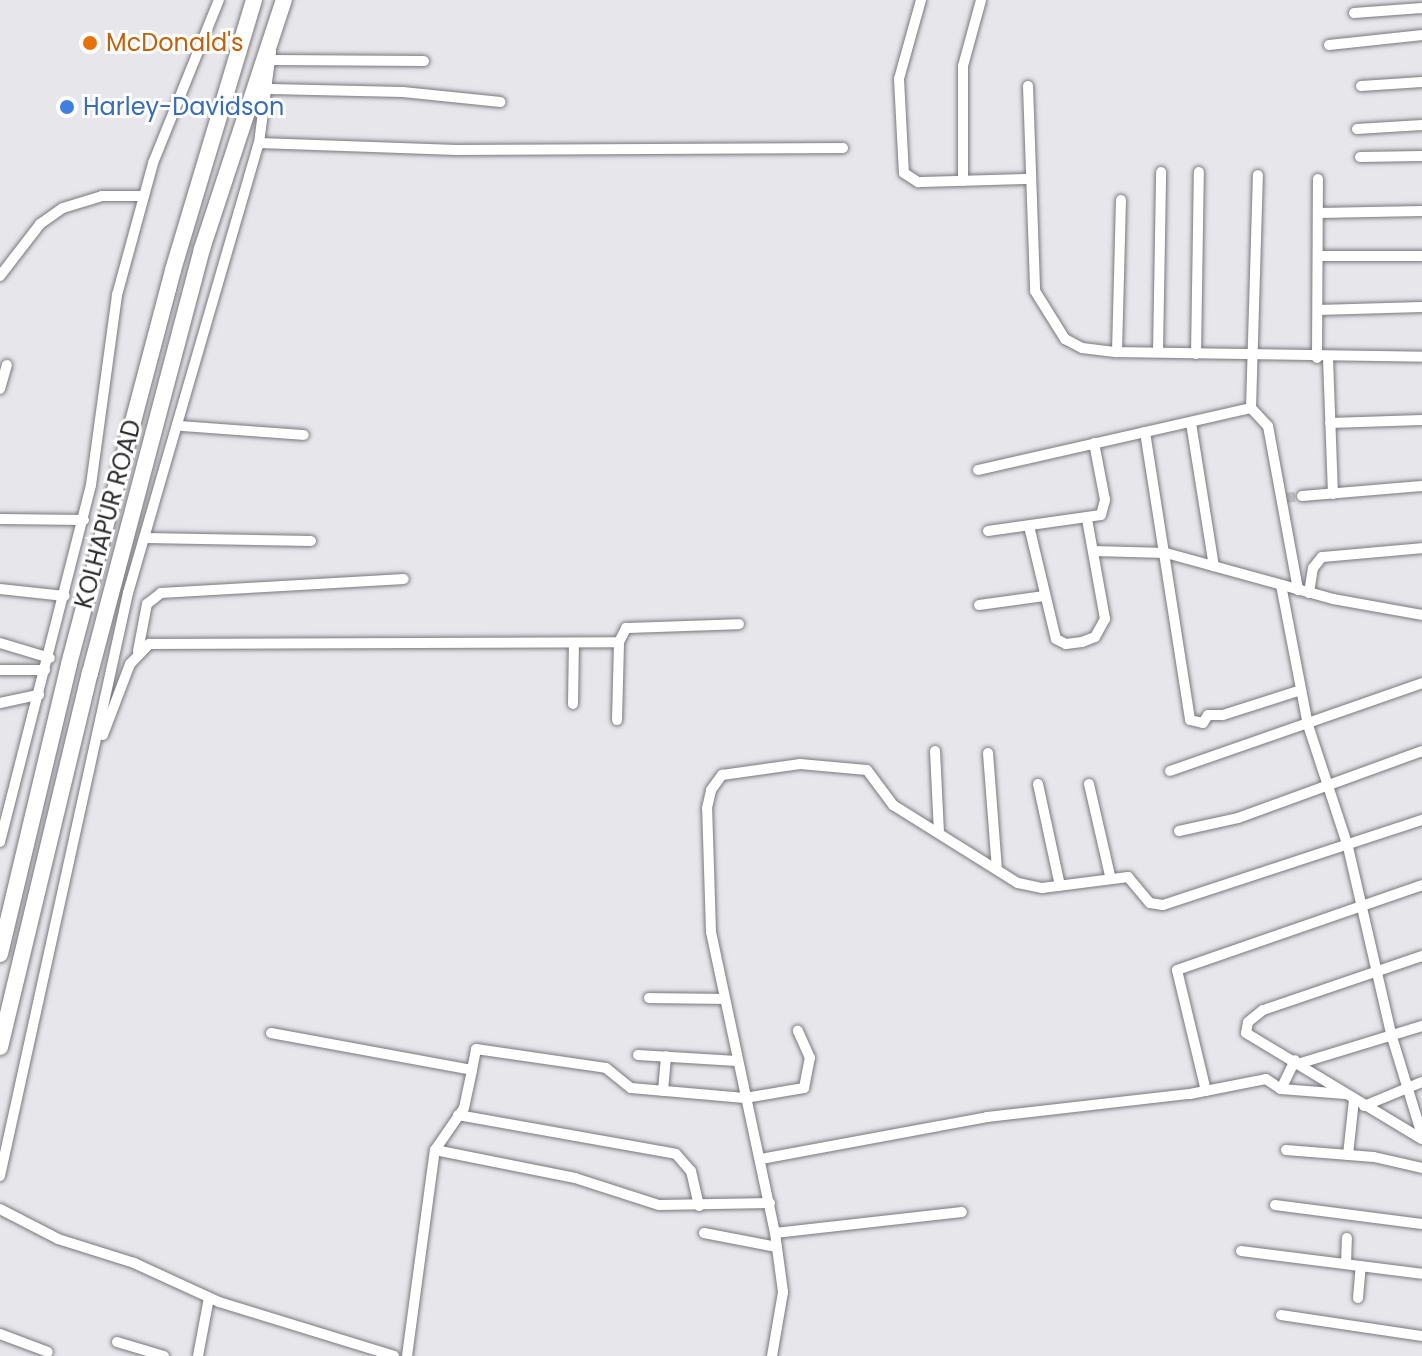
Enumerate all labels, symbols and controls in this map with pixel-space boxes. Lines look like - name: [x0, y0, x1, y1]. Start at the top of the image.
- place label: McDonald's: [106, 29, 244, 57]
- marker: McDonald's: [81, 34, 99, 52]
- place label: Harley-Davidson: [83, 93, 284, 121]
- marker: Harley-Davidson: [58, 98, 76, 116]
- street label: KOLHAPUR ROAD: [69, 417, 147, 611]

